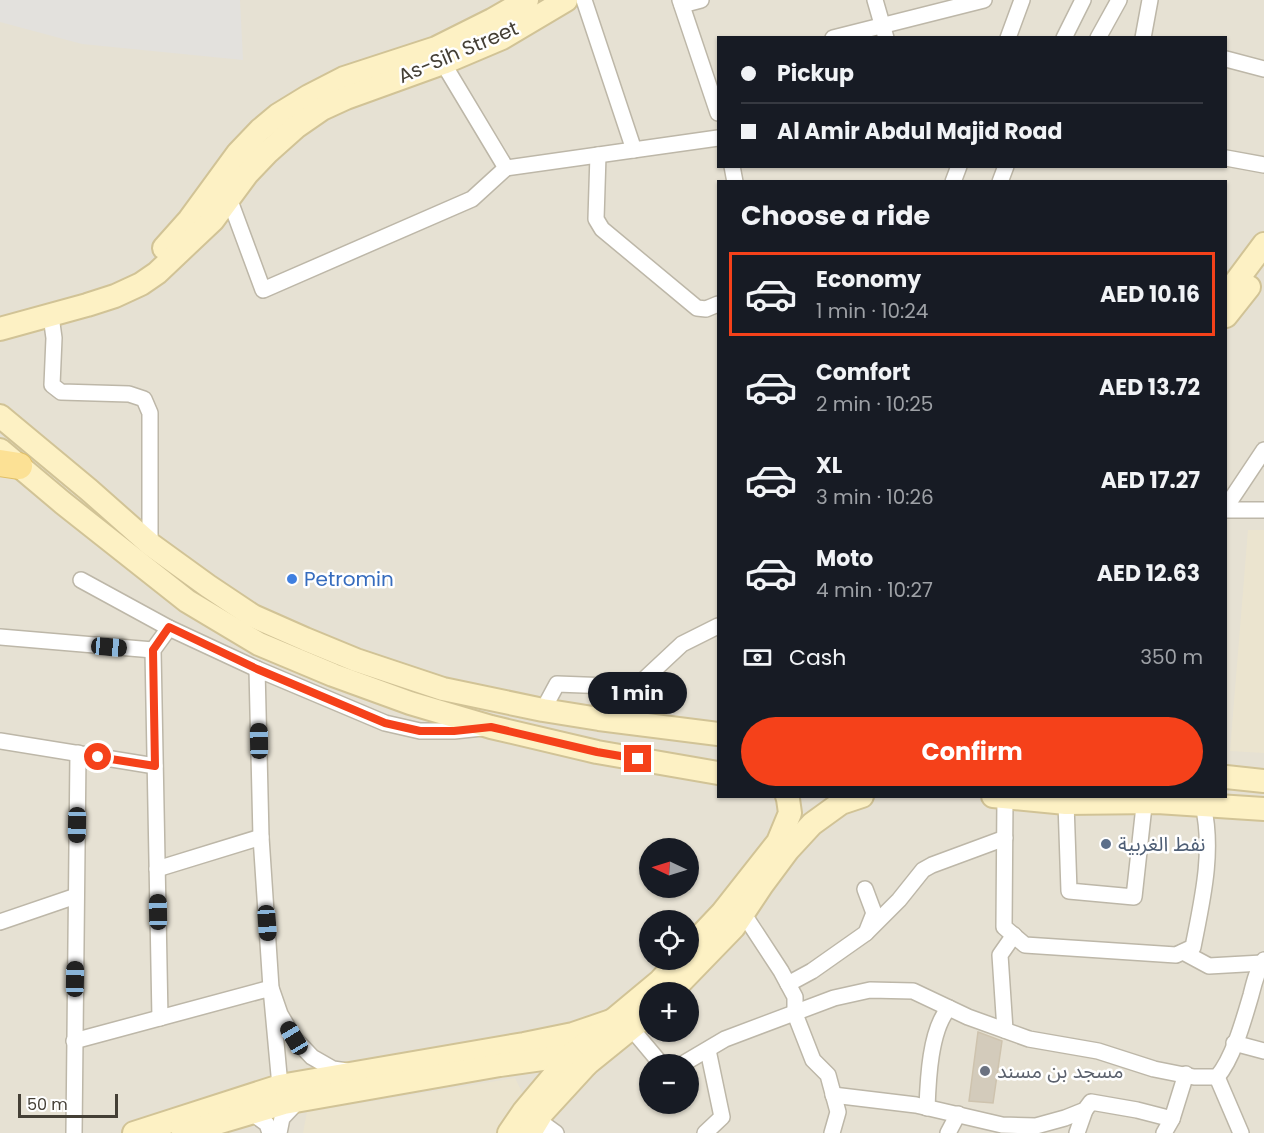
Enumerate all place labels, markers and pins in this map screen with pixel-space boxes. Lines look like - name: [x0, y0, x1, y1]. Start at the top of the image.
- place label: Petromin: [304, 565, 394, 593]
- marker: Petromin: [285, 572, 299, 586]
- place label: نفط الغربية: [1118, 830, 1206, 858]
- marker: نفط الغربية: [1099, 837, 1113, 851]
- place label: مسجد بن مسند: [997, 1057, 1124, 1085]
- marker: مسجد بن مسند: [978, 1064, 992, 1078]

